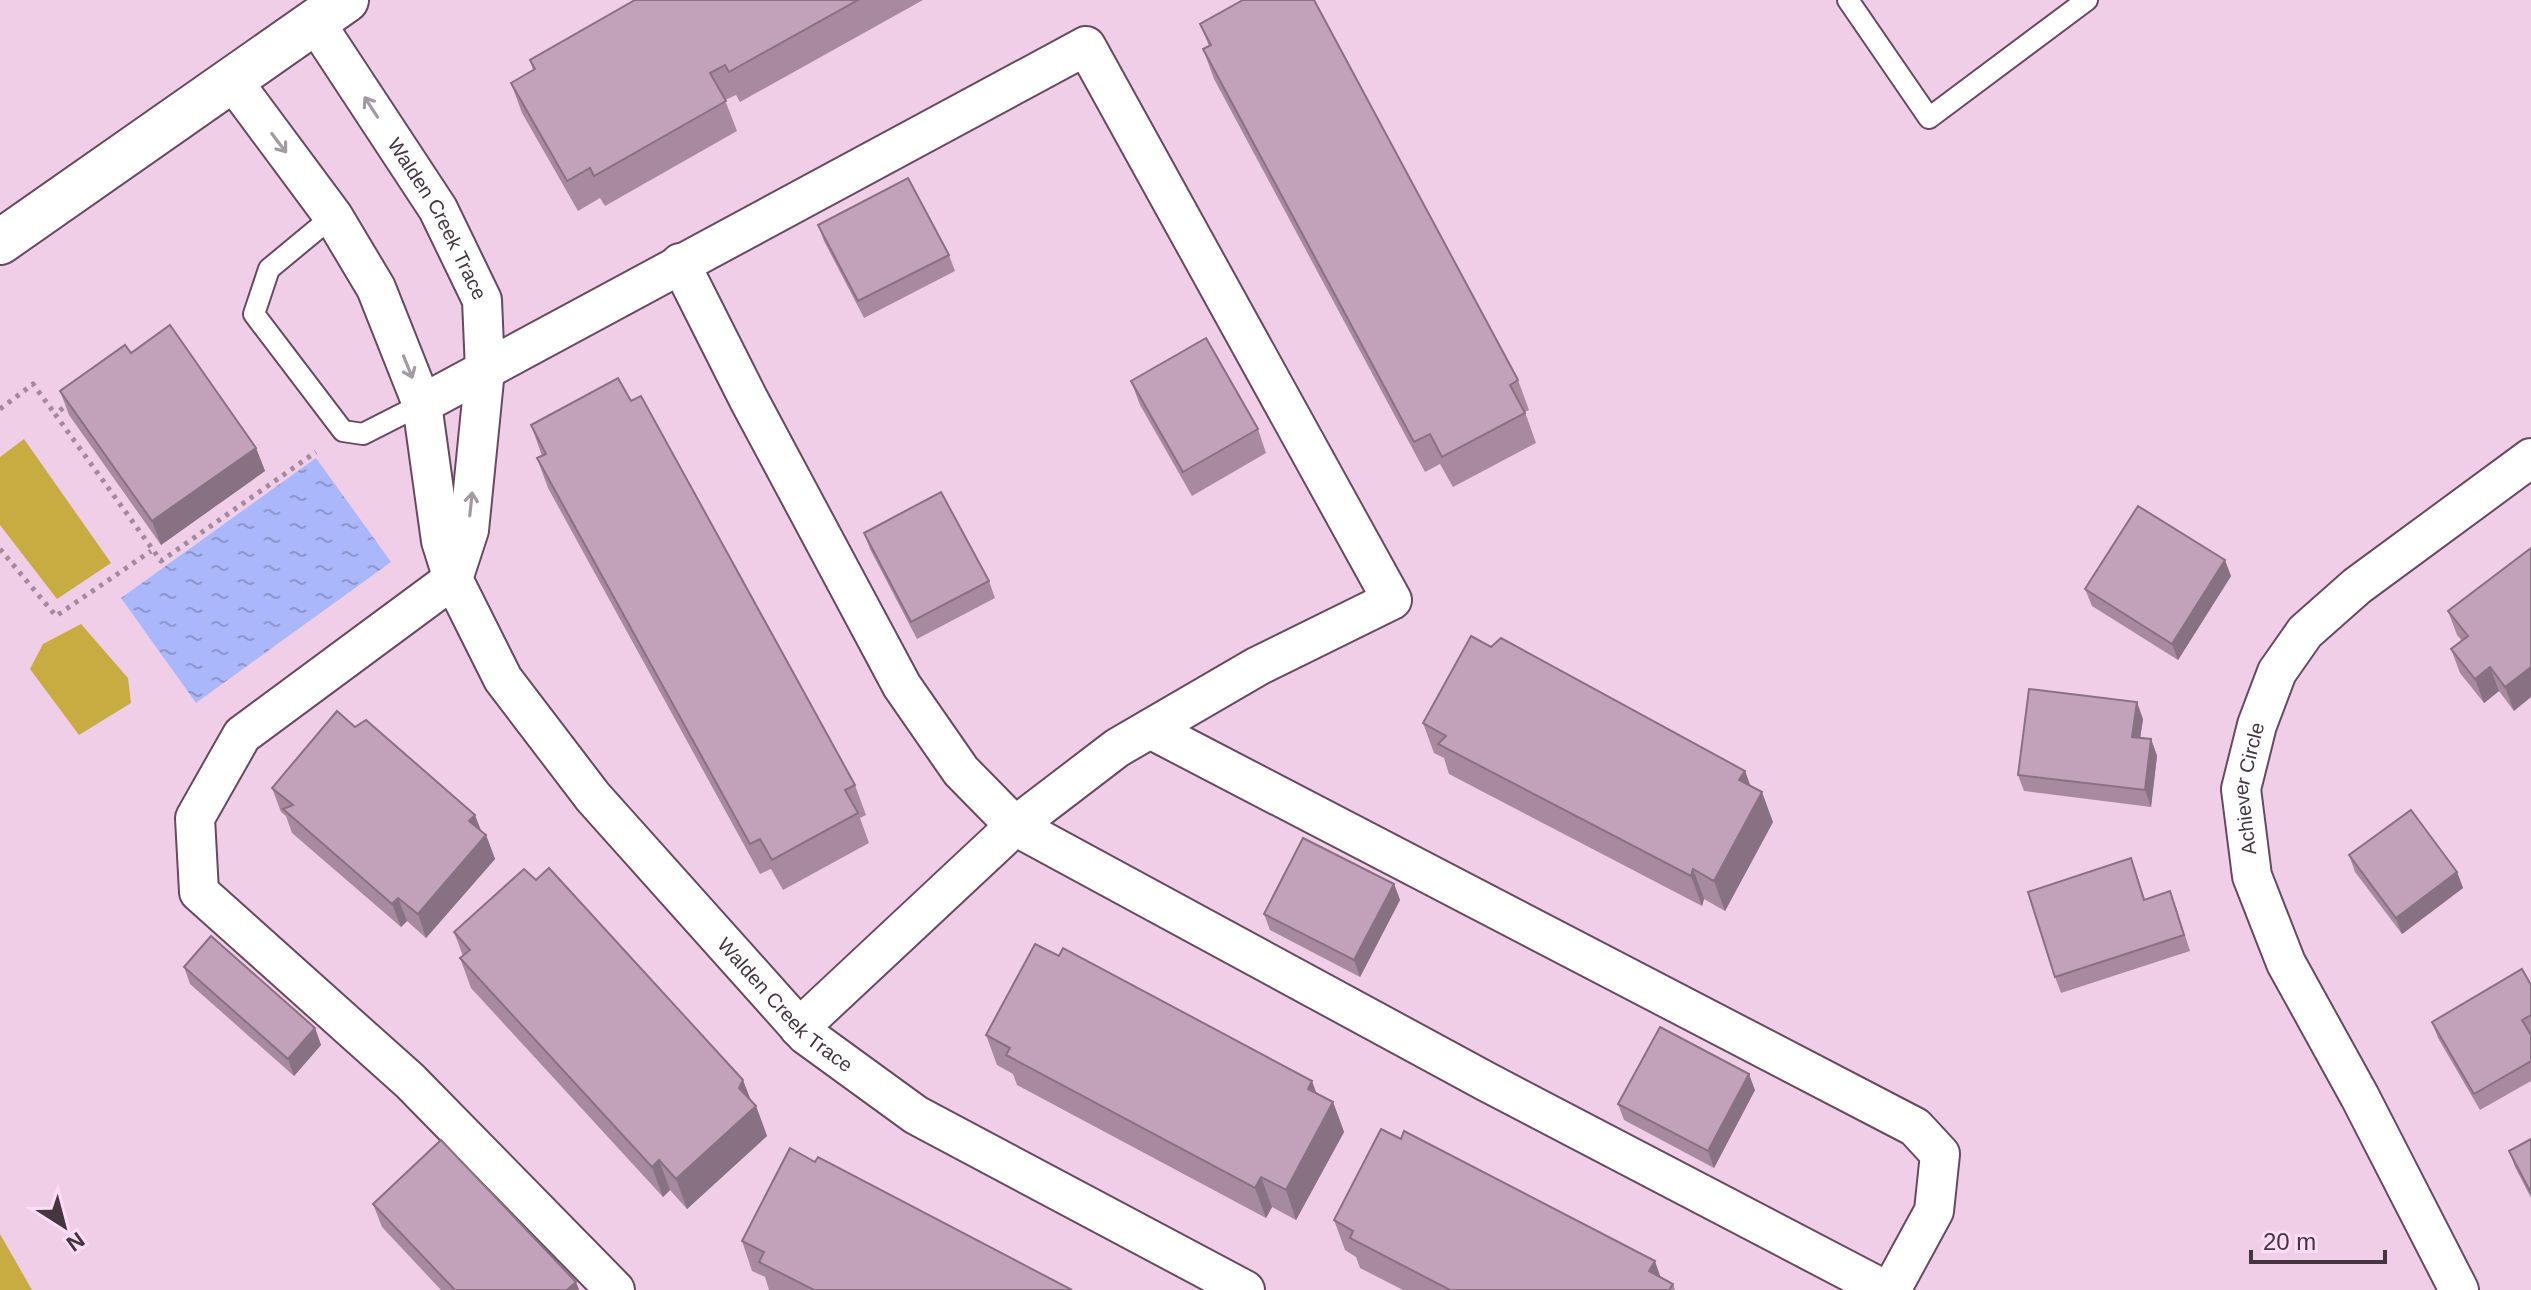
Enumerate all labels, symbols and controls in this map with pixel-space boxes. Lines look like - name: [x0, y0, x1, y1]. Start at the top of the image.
- one-way arrow: [363, 96, 379, 118]
- one-way arrow: [270, 131, 287, 153]
- street label: Walden Creek Trace: [383, 134, 491, 303]
- one-way arrow: [401, 354, 416, 379]
- one-way arrow: [464, 491, 479, 518]
- street label: Achiever Circle: [2229, 720, 2268, 856]
- street label: Walden Creek Trace: [713, 933, 857, 1076]
- north arrow: [24, 1186, 104, 1266]
- scale bar: [2251, 1214, 2385, 1264]
- text: N: [62, 1227, 89, 1257]
- text: 20 m: [2263, 1228, 2316, 1255]

